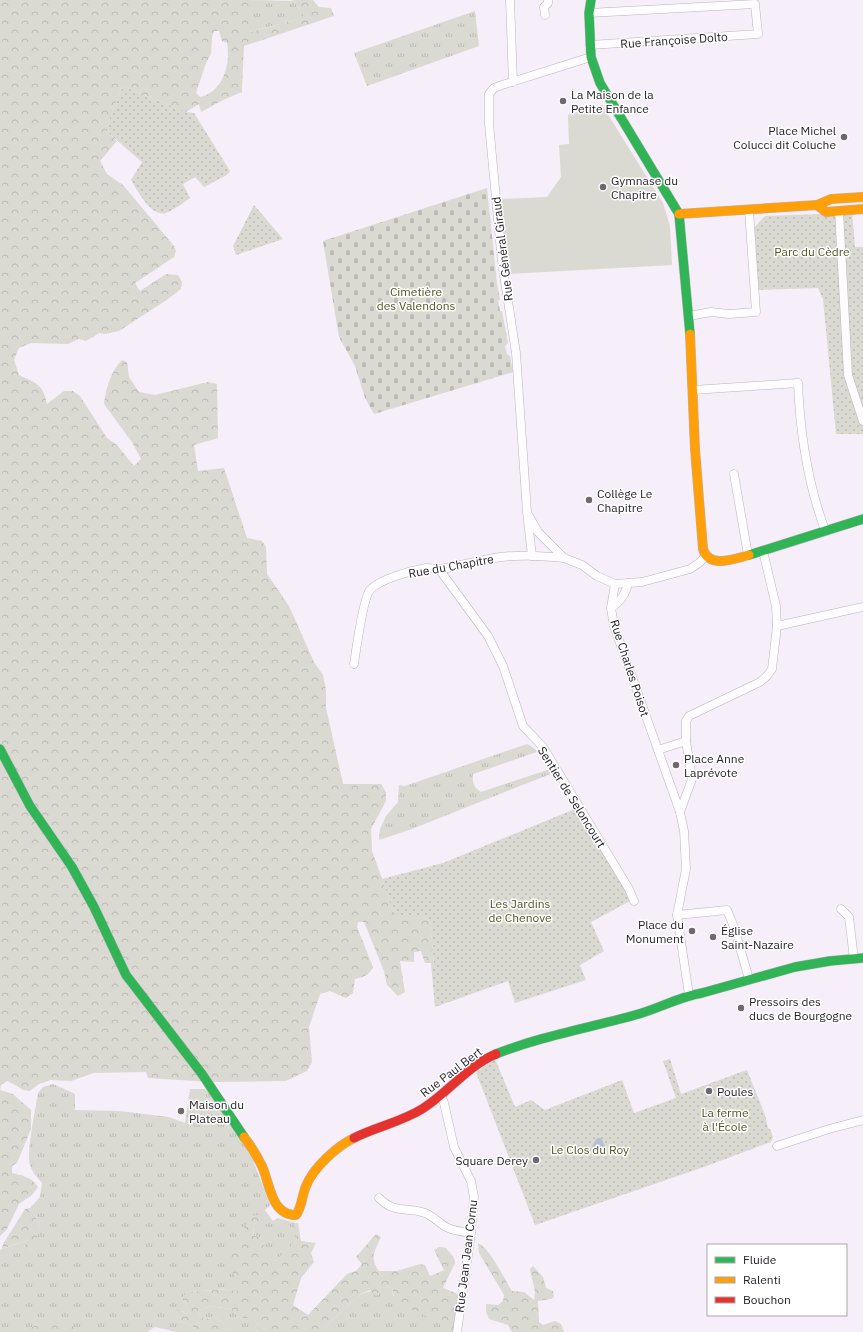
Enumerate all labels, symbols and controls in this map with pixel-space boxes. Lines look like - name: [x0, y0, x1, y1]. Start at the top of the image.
- street label: Rue Françoise Dolto: [620, 29, 729, 51]
- place label: La Maison de la Petite Enfance: [571, 87, 654, 116]
- marker: La Maison de la Petite Enfance: [558, 96, 568, 106]
- place label: Place Michel Colucci dit Coluche: [733, 123, 836, 152]
- marker: Place Michel Colucci dit Coluche: [839, 132, 849, 142]
- place label: Gymnase du Chapitre: [611, 173, 678, 202]
- marker: Gymnase du Chapitre: [598, 182, 608, 192]
- street label: Rue Général Giraud: [488, 196, 516, 302]
- park label: Parc du Cèdre: [774, 244, 850, 259]
- park label: Cimetière des Valendons: [377, 284, 455, 313]
- place label: Collège Le Chapitre: [597, 486, 653, 515]
- marker: Collège Le Chapitre: [584, 495, 594, 505]
- street label: Rue du Chapitre: [407, 551, 495, 581]
- street label: Rue Charles Poisot: [607, 618, 653, 718]
- street label: Sentier de Seloncourt: [535, 744, 609, 850]
- place label: Place Anne Laprévote: [684, 751, 745, 780]
- marker: Place Anne Laprévote: [671, 760, 681, 770]
- park label: Les Jardins de Chenove: [488, 896, 552, 925]
- place label: Place du Monument: [626, 917, 684, 946]
- place label: Église Saint-Nazaire: [721, 923, 794, 952]
- marker: Place du Monument: [687, 926, 697, 936]
- marker: Église Saint-Nazaire: [708, 932, 718, 942]
- place label: Pressoirs des ducs de Bourgogne: [749, 994, 853, 1023]
- marker: Pressoirs des ducs de Bourgogne: [736, 1003, 746, 1013]
- street label: Rue Paul Bert: [417, 1044, 485, 1100]
- place label: Poules: [717, 1084, 753, 1099]
- marker: Poules: [704, 1086, 714, 1096]
- place label: Maison du Plateau: [189, 1097, 244, 1126]
- park label: La ferme à l'École: [701, 1105, 749, 1134]
- marker: Maison du Plateau: [176, 1106, 186, 1116]
- park label: Le Clos du Roy: [551, 1142, 629, 1157]
- place label: Square Derey: [456, 1153, 528, 1168]
- marker: Square Derey: [531, 1155, 541, 1165]
- street label: Rue Jean Jean Cornu: [452, 1199, 480, 1313]
- legend: [707, 1244, 847, 1316]
- text: Fluide: [743, 1252, 777, 1267]
- text: Ralenti: [743, 1272, 781, 1287]
- text: Bouchon: [743, 1292, 791, 1307]

